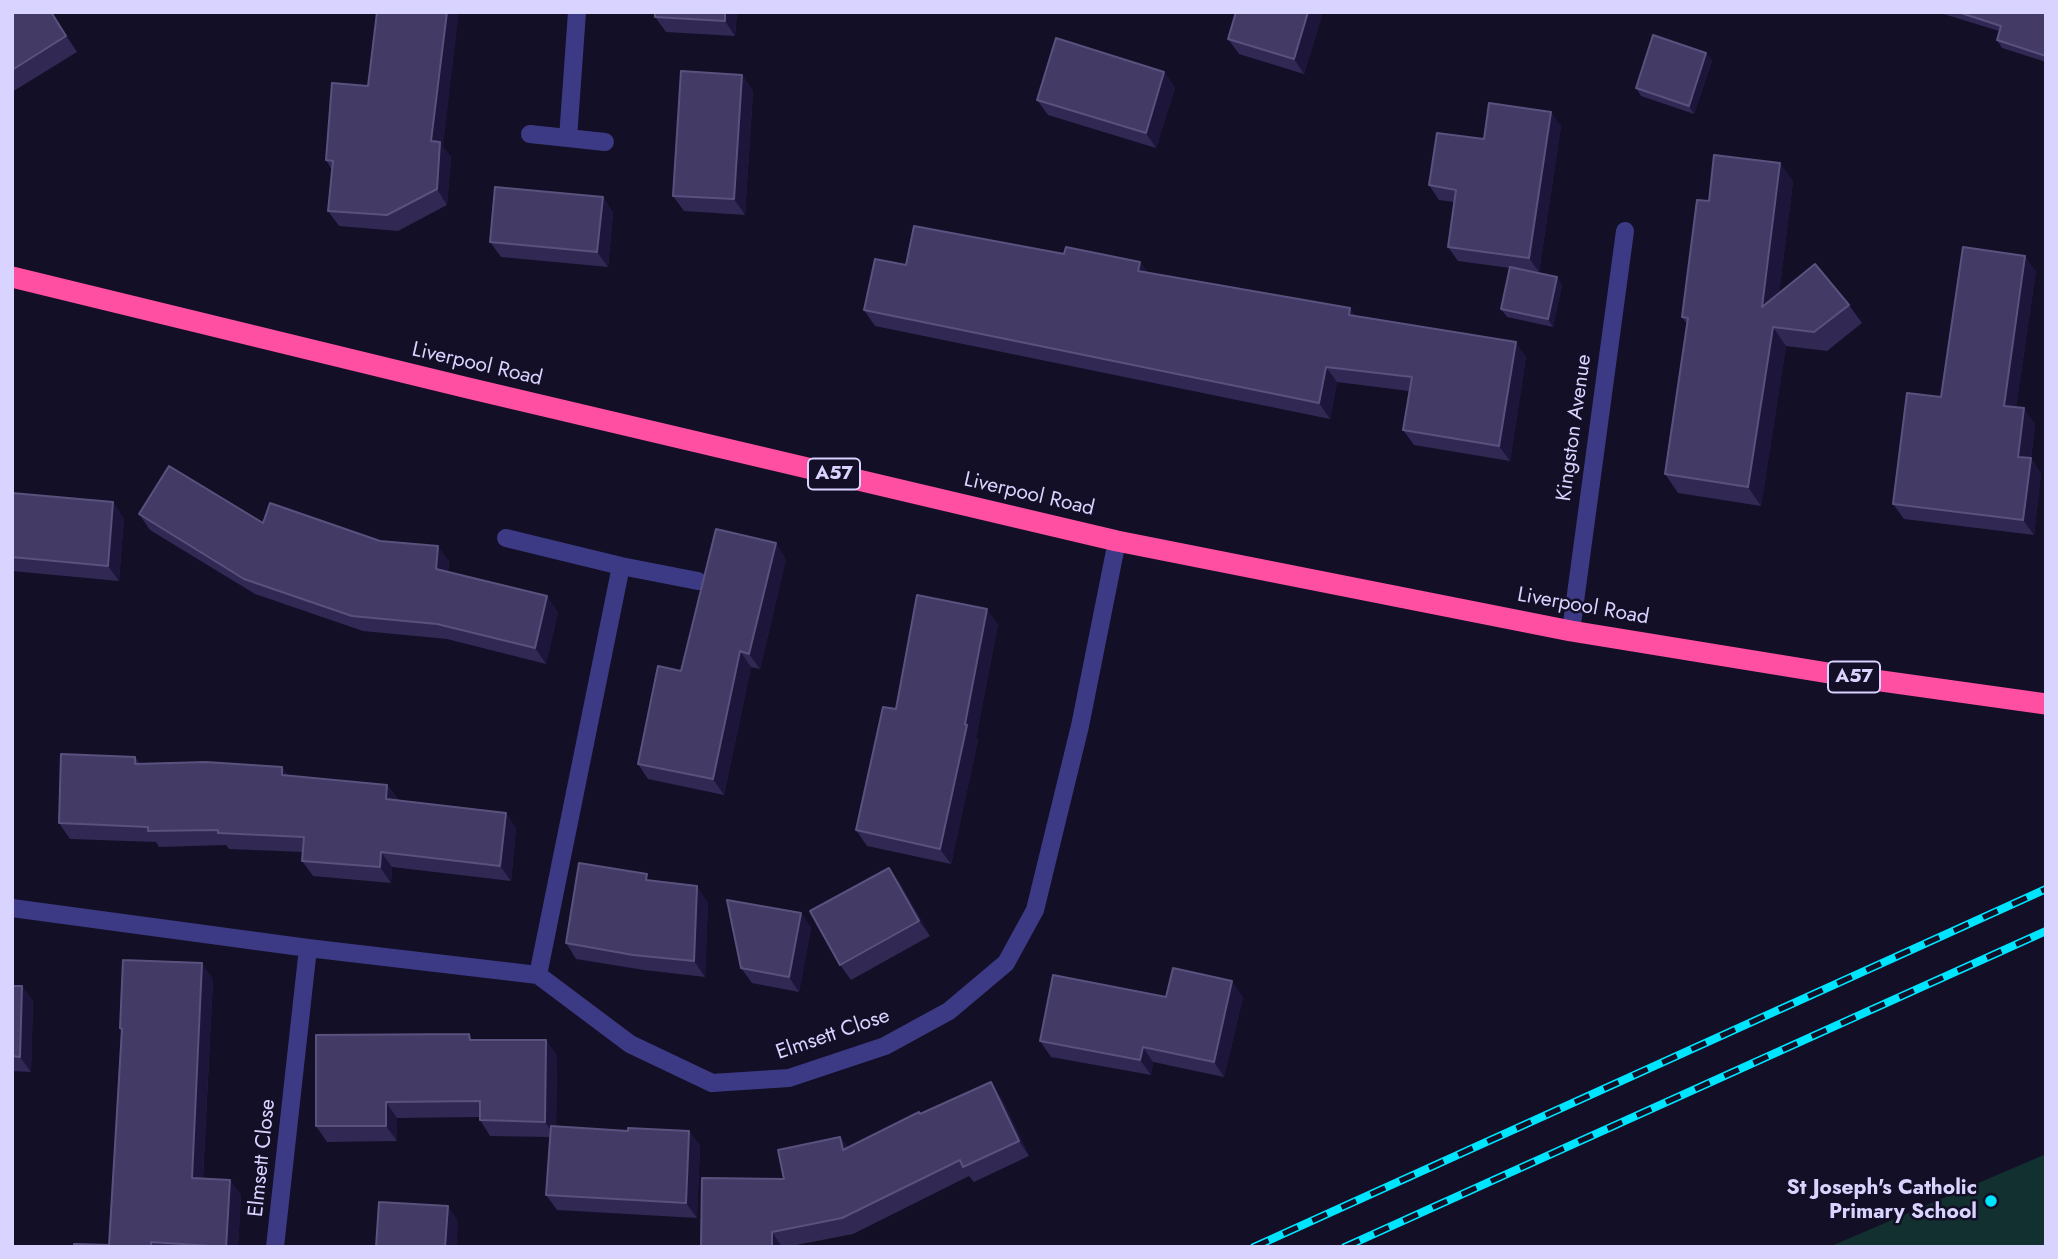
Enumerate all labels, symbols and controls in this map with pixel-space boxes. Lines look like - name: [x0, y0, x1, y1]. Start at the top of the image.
- street label: Liverpool Road: [409, 338, 545, 392]
- street label: Kingston Avenue: [1552, 353, 1598, 503]
- road number: A57: [808, 458, 860, 489]
- street label: Liverpool Road: [961, 468, 1097, 522]
- street label: Liverpool Road: [1515, 583, 1651, 631]
- road number: A57: [1828, 662, 1880, 692]
- street label: Elmsett Close: [773, 1004, 893, 1066]
- street label: Elmsett Close: [244, 1098, 282, 1218]
- place label: St Joseph's Catholic Primary School: [1787, 1176, 1977, 1226]
- marker: St Joseph's Catholic Primary School: [1983, 1193, 1999, 1209]

